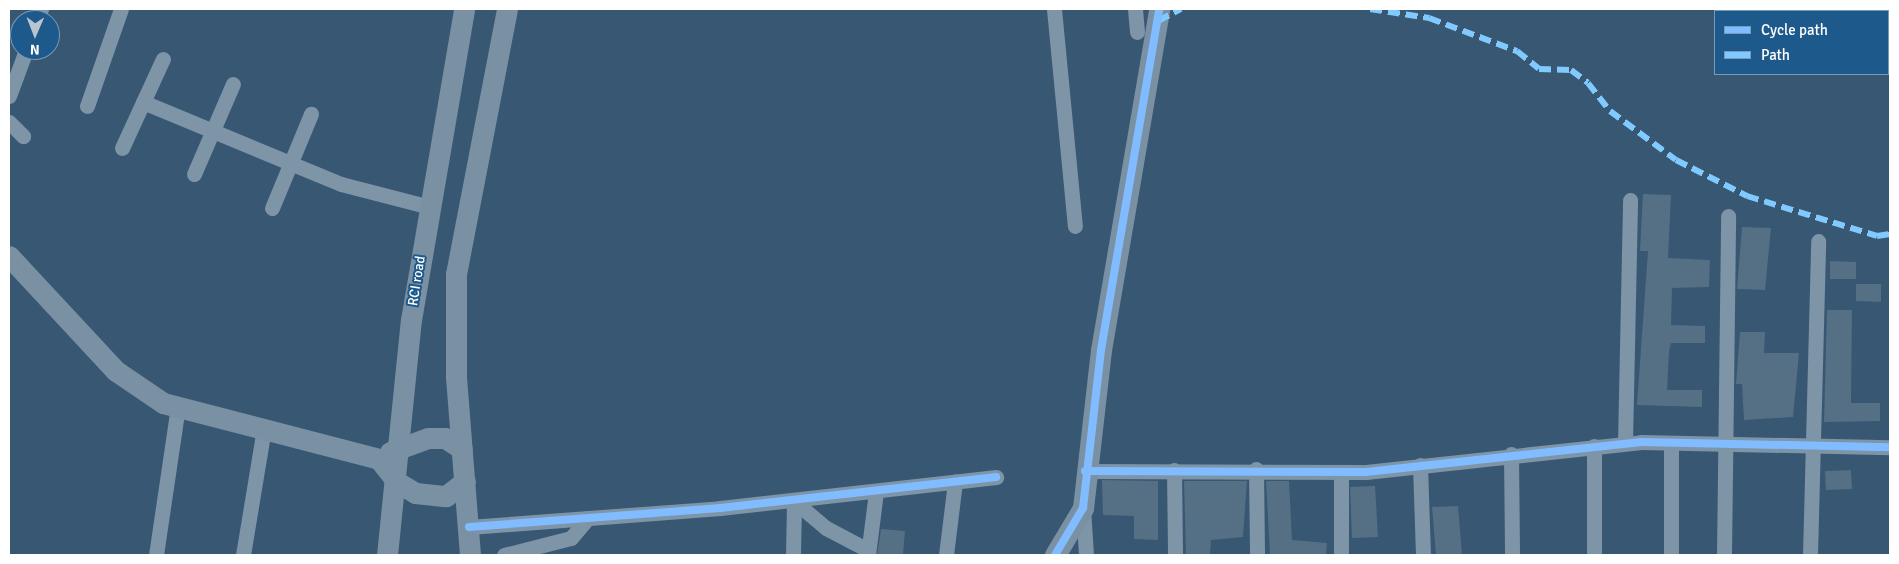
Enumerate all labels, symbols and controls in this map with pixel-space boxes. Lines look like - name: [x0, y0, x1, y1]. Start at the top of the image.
- north arrow: [10, 10, 60, 60]
- legend: [1714, 10, 1889, 75]
- text: Cycle path: [1761, 21, 1828, 39]
- text: N: [30, 41, 40, 58]
- text: Path: [1761, 46, 1790, 64]
- street label: RCI road: [405, 255, 429, 307]

